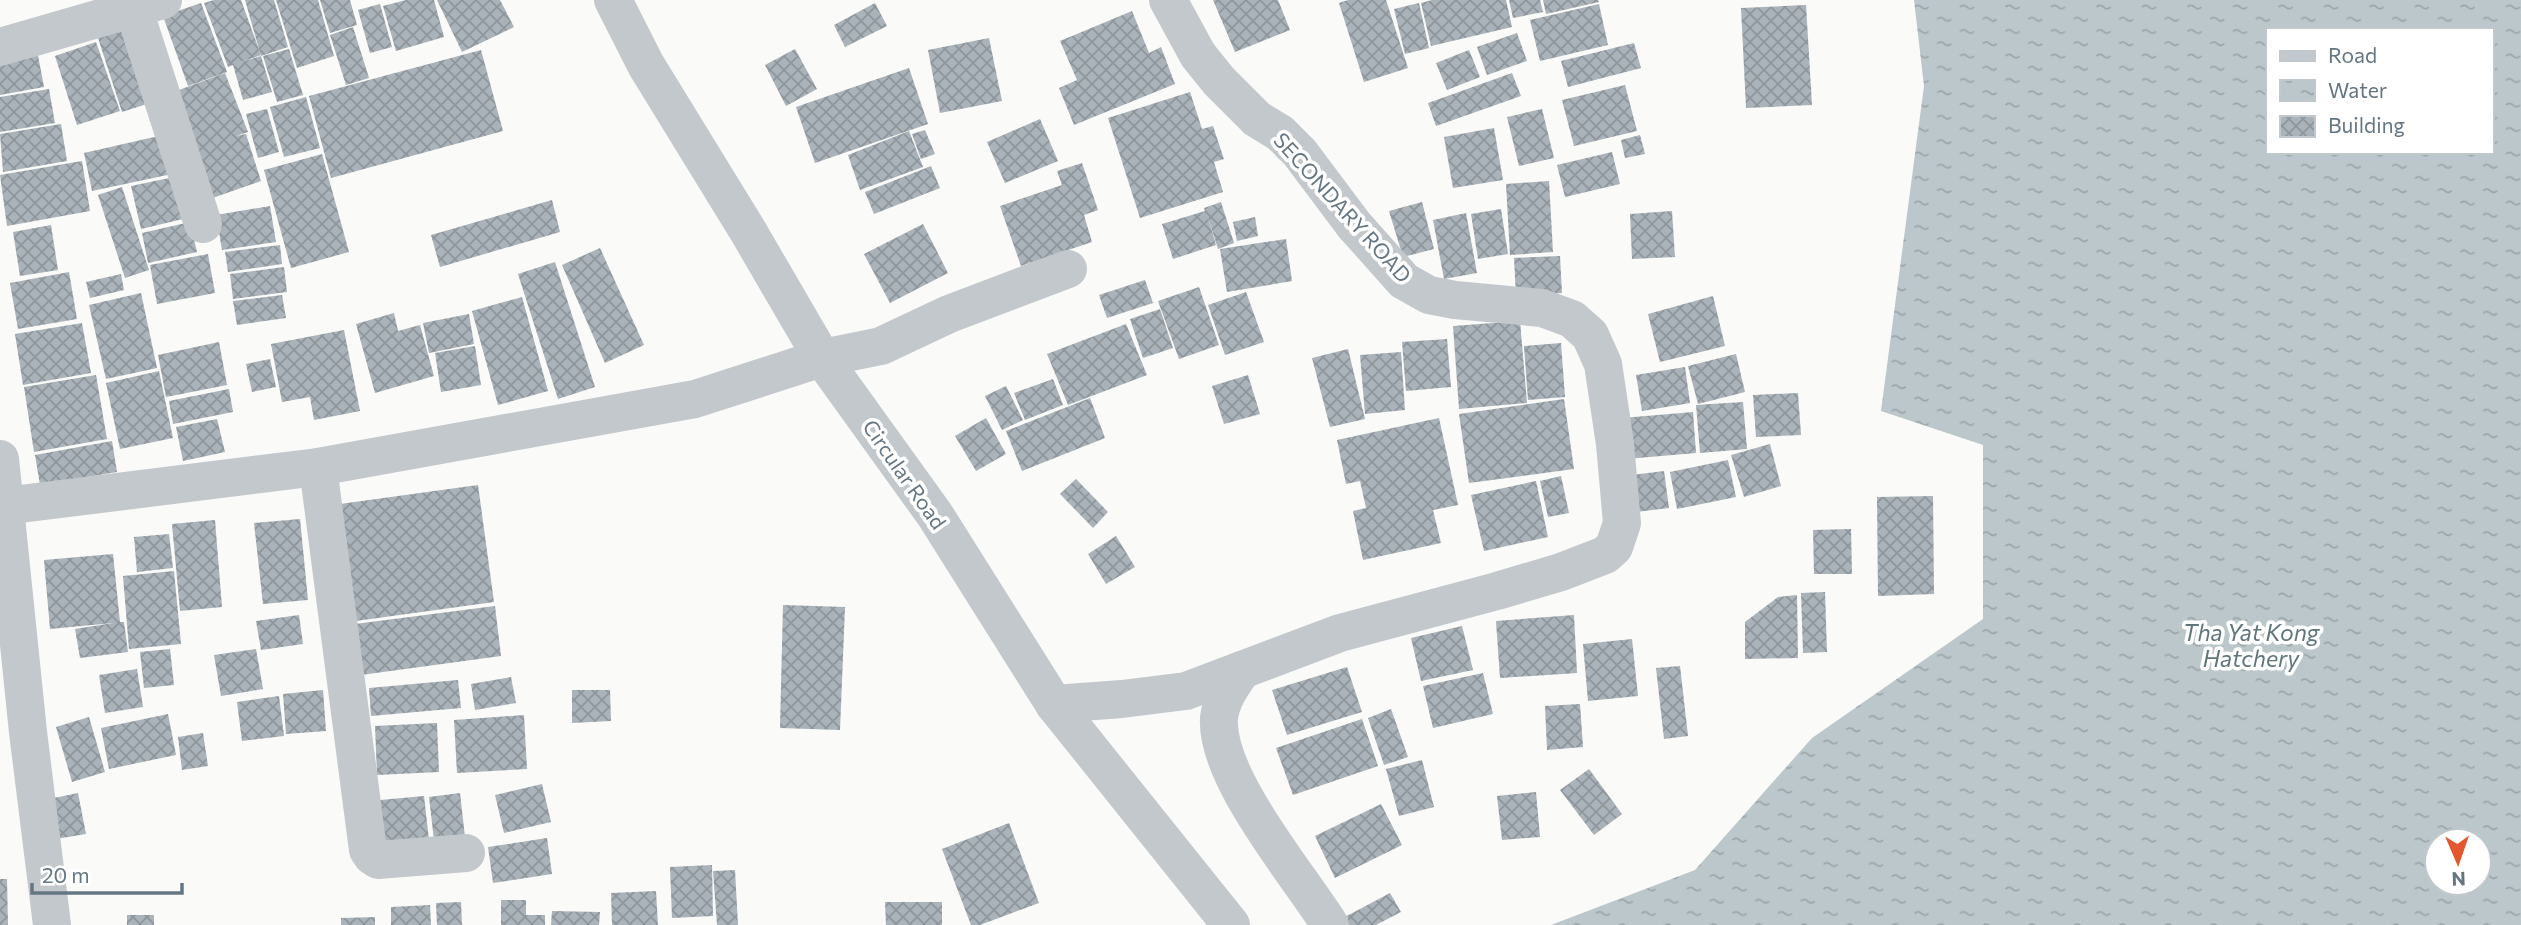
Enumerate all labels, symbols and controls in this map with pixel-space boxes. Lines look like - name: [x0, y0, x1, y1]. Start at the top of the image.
- legend: [2266, 28, 2493, 154]
- text: Road: [2328, 42, 2377, 67]
- text: Water: [2328, 77, 2387, 102]
- text: Building: [2328, 112, 2405, 137]
- street label: SECONDARY ROAD: [1269, 127, 1417, 287]
- street label: Circular Road: [858, 415, 952, 533]
- water label: Tha Yat Kong Hatchery: [2183, 618, 2321, 672]
- north arrow: [2423, 827, 2493, 897]
- scale bar: [32, 852, 182, 896]
- text: 20 m: [42, 862, 90, 887]
- text: N: [2451, 868, 2466, 891]

